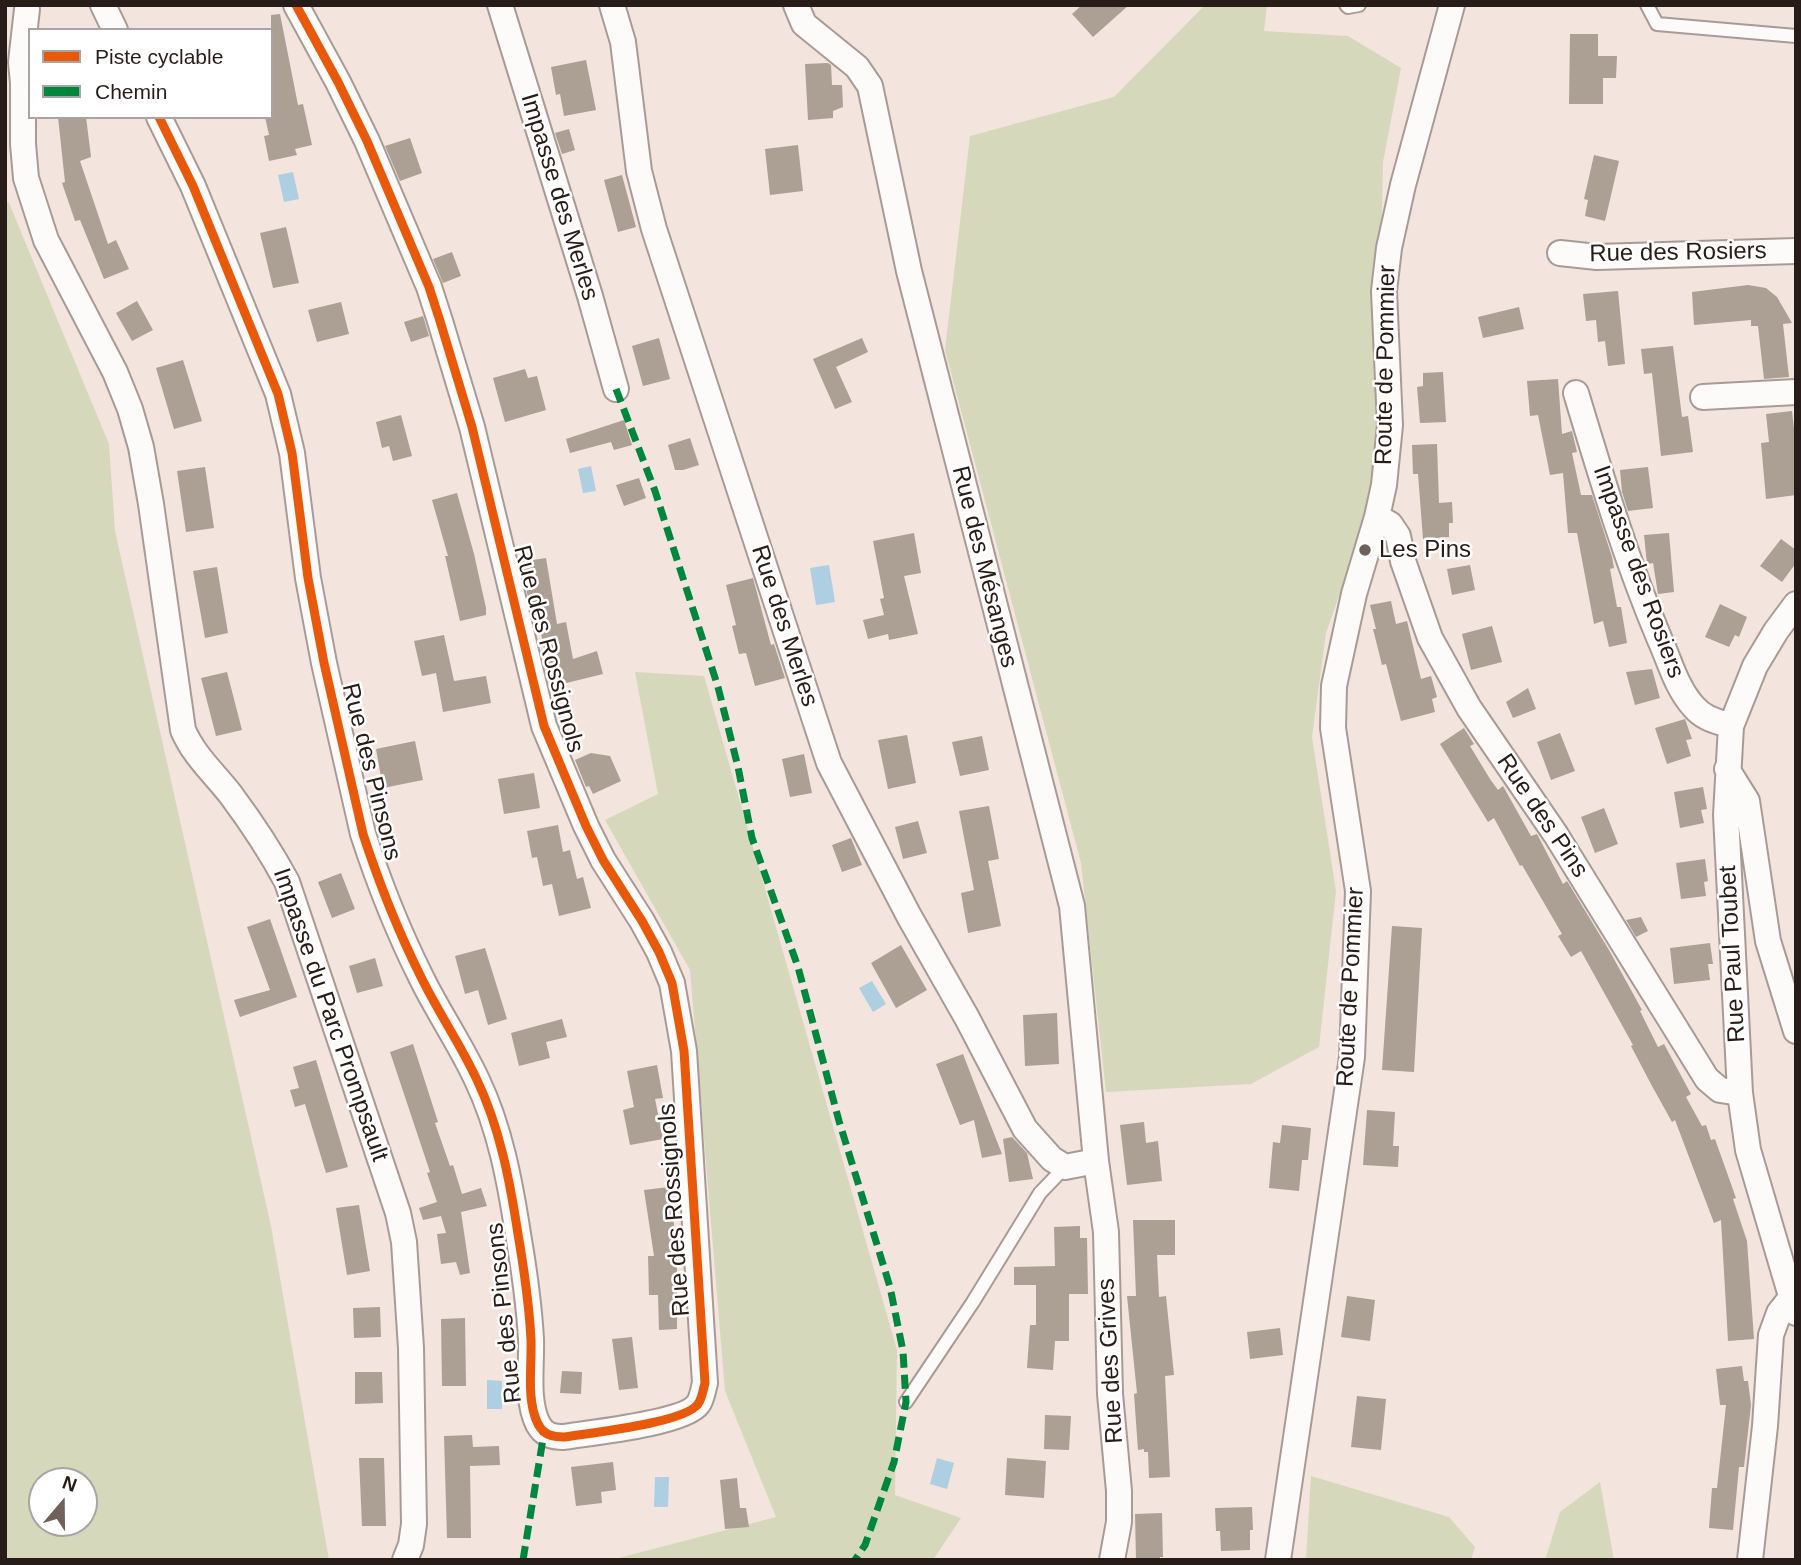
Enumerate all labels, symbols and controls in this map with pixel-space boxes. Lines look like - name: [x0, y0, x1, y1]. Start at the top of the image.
- legend: [28, 28, 273, 119]
- text: Piste cyclable: [95, 45, 223, 68]
- text: Chemin: [95, 80, 167, 103]
- street label: Impasse des Merles: [514, 90, 604, 304]
- street label: Rue des Rosiers: [1589, 237, 1767, 269]
- street label: Route de Pommier: [1370, 265, 1402, 465]
- street label: Impasse des Rosiers: [1586, 462, 1690, 682]
- street label: Rue des Mésanges: [945, 463, 1023, 671]
- place label: Les Pins: [1379, 536, 1471, 564]
- street label: Rue des Rossignols: [506, 542, 590, 756]
- street label: Rue des Merles: [744, 542, 824, 710]
- marker: Les Pins: [1357, 542, 1373, 558]
- street label: Rue des Pinsons: [335, 680, 407, 864]
- street label: Rue des Pins: [1490, 749, 1594, 883]
- street label: Impasse du Parc Prompsault: [266, 865, 394, 1165]
- street label: Rue Paul Toubet: [1714, 865, 1752, 1043]
- street label: Route de Pommier: [1331, 886, 1371, 1088]
- street label: Rue des Rossignols: [653, 1103, 697, 1317]
- street label: Rue des Pinsons: [481, 1221, 529, 1405]
- street label: Rue des Grives: [1092, 1278, 1130, 1444]
- north arrow: [28, 1467, 98, 1537]
- text: N: [60, 1471, 80, 1496]

